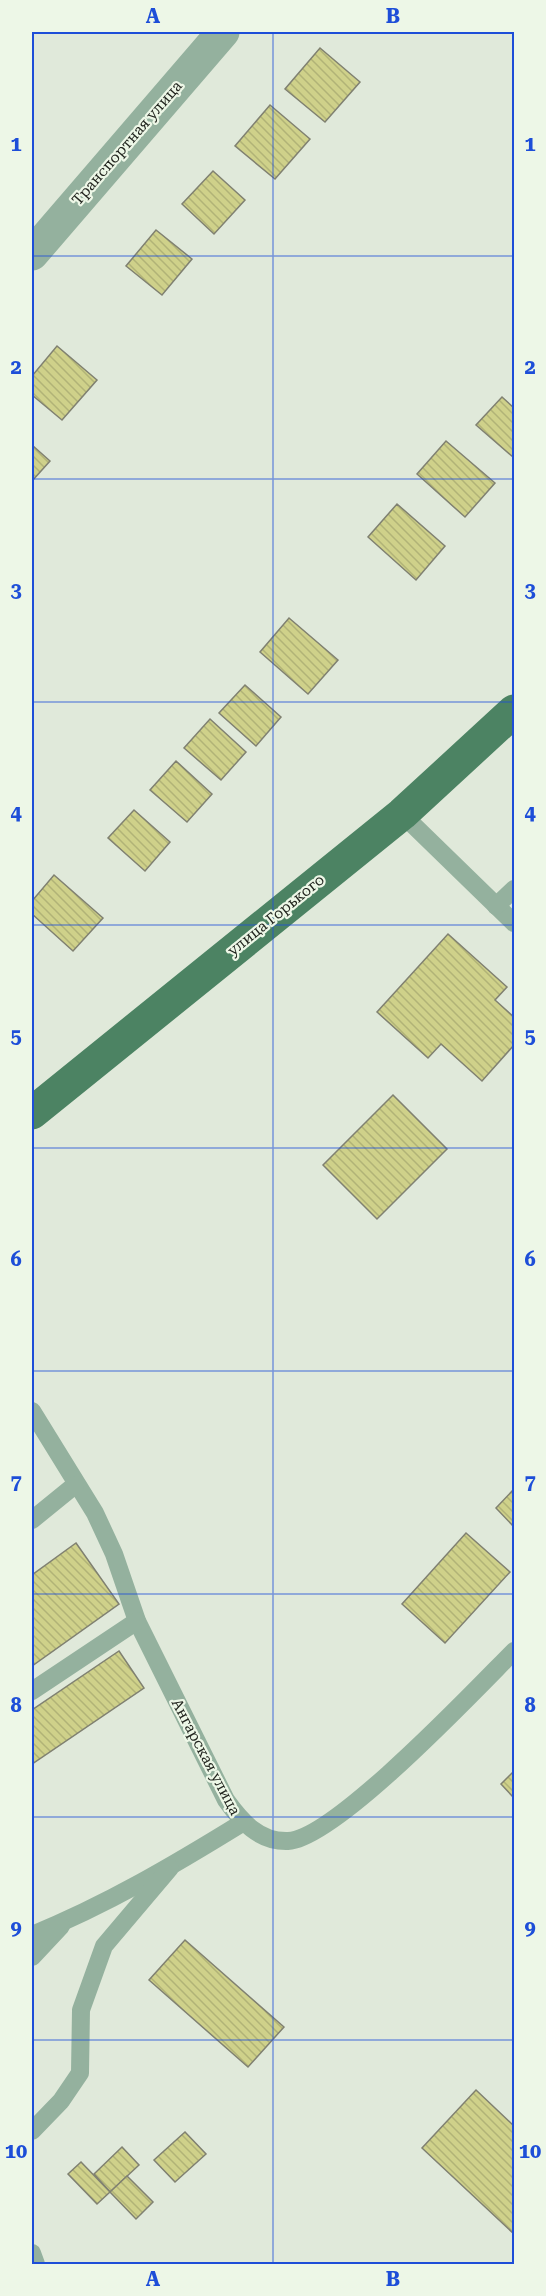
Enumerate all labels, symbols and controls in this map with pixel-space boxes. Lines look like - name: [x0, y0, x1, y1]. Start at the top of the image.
- text: A: [146, 4, 161, 28]
- text: B: [386, 4, 400, 28]
- street label: Транспортная улица: [68, 77, 186, 209]
- text: 1: [10, 132, 22, 156]
- text: 1: [524, 132, 536, 156]
- text: 2: [10, 355, 22, 379]
- text: 2: [524, 355, 536, 379]
- text: 3: [10, 578, 22, 602]
- text: 3: [524, 578, 536, 602]
- text: 4: [10, 801, 22, 825]
- text: 4: [524, 801, 536, 825]
- street label: улица Горького: [224, 870, 328, 960]
- text: 5: [10, 1024, 22, 1048]
- text: 5: [524, 1024, 536, 1048]
- text: 6: [10, 1247, 22, 1271]
- text: 6: [524, 1247, 536, 1271]
- text: 7: [10, 1470, 22, 1494]
- text: 7: [524, 1470, 536, 1494]
- text: 8: [10, 1693, 22, 1717]
- text: 8: [524, 1693, 536, 1717]
- street label: Ангарская улица: [168, 1696, 244, 1818]
- text: 9: [10, 1916, 22, 1940]
- text: 9: [524, 1916, 536, 1940]
- text: 10: [5, 2139, 27, 2163]
- text: 10: [519, 2139, 541, 2163]
- text: A: [146, 2267, 161, 2291]
- text: B: [386, 2267, 400, 2291]

